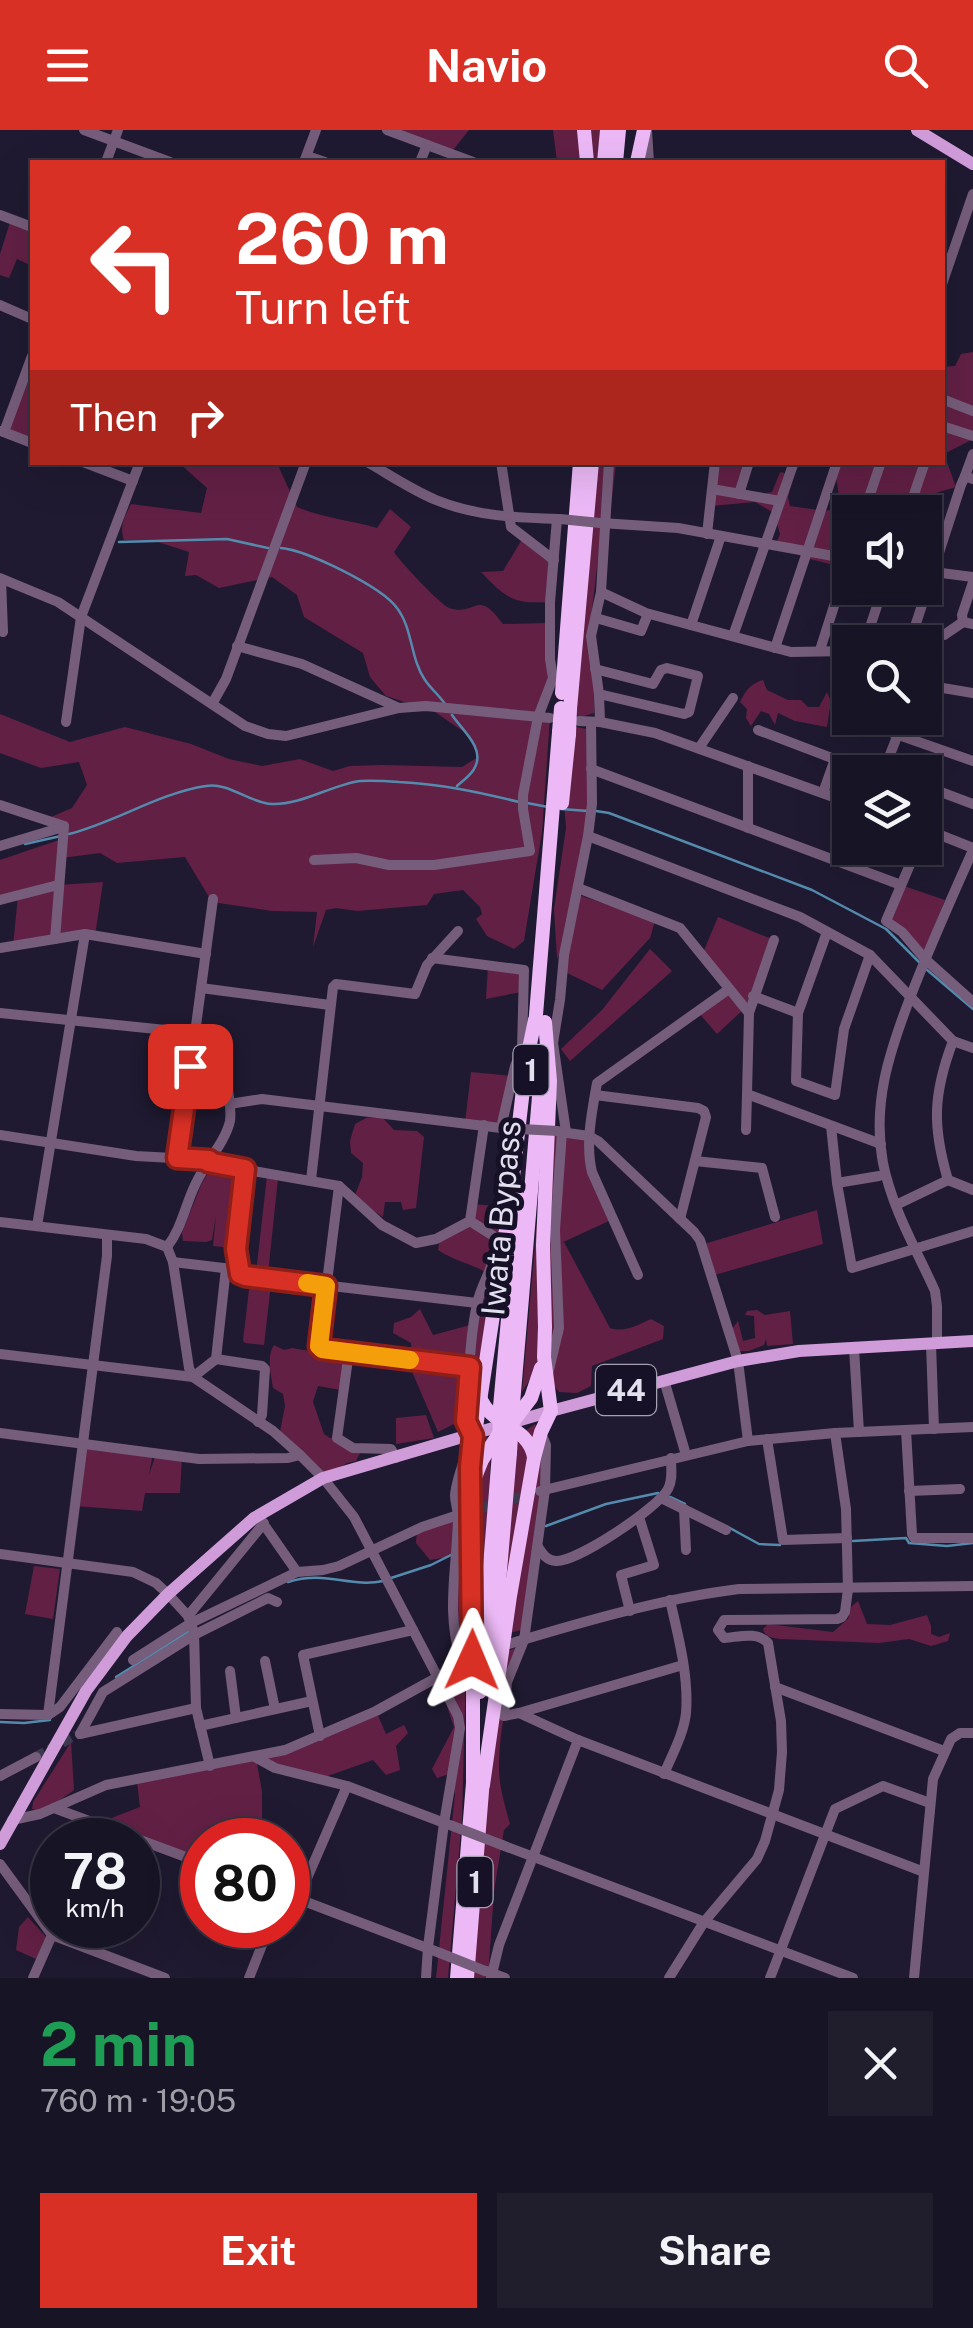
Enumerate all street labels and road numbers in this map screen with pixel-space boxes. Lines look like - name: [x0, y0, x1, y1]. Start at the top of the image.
- road number: 1: [514, 1045, 548, 1095]
- street label: Iwata Bypass: [474, 1119, 528, 1317]
- road number: 44: [596, 1365, 656, 1415]
- road number: 1: [458, 1857, 492, 1907]

